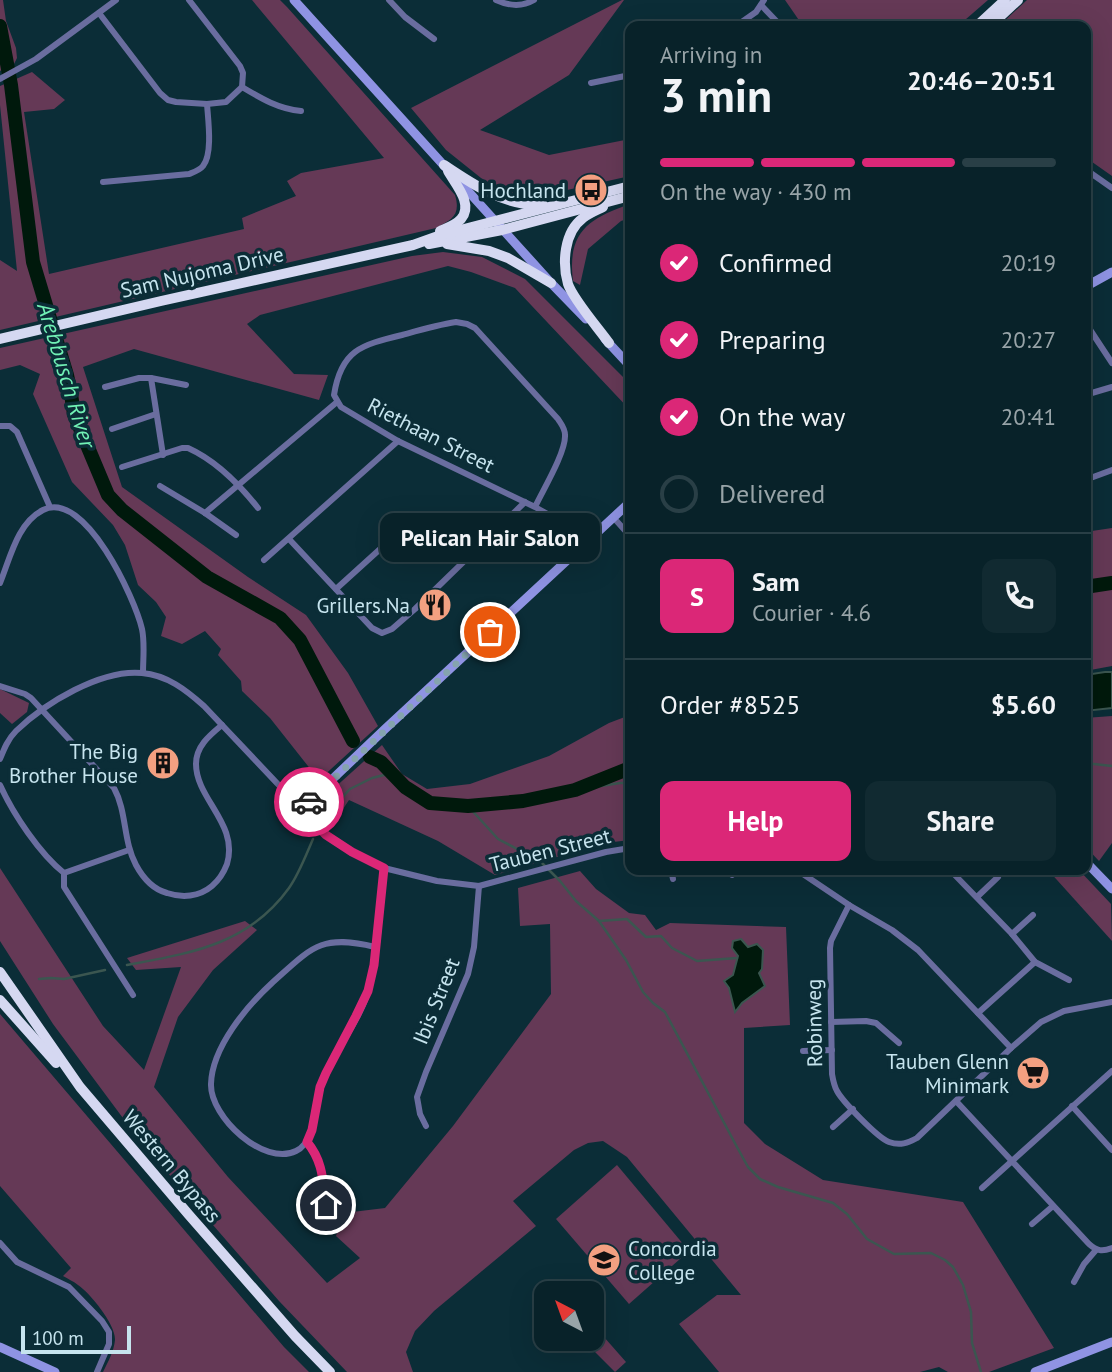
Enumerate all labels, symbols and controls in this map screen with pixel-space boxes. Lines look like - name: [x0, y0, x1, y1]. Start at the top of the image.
- text: Arriving in: [660, 40, 762, 69]
- text: 20:46–20:51: [907, 64, 1056, 97]
- text: 3 min: [660, 65, 772, 125]
- bus stop icon: Hochland: [572, 171, 610, 209]
- place label: Hochland: [480, 177, 566, 204]
- text: On the way · 430 m: [660, 177, 852, 206]
- street label: Sam Nujoma Drive: [118, 240, 286, 304]
- icon: check: [660, 244, 698, 282]
- text: Confirmed: [719, 246, 832, 279]
- text: 20:19: [1001, 248, 1056, 277]
- water label: Arebbusch River: [31, 298, 103, 453]
- icon: check: [660, 321, 698, 359]
- text: Preparing: [719, 323, 826, 356]
- text: 20:27: [1001, 325, 1056, 354]
- street label: Riethaan Street: [363, 391, 499, 479]
- icon: check: [660, 398, 698, 436]
- text: On the way: [719, 400, 845, 433]
- text: 20:41: [1001, 402, 1056, 431]
- text: Delivered: [719, 477, 825, 510]
- callout: Pelican Hair Salon: [380, 513, 600, 562]
- text: Pelican Hair Salon: [401, 523, 579, 552]
- button: phone: [982, 559, 1056, 633]
- text: Sam: [752, 565, 800, 598]
- text: S: [690, 580, 704, 613]
- restaurant icon: Grillers.Na: [416, 586, 454, 624]
- place label: Grillers.Na: [316, 592, 410, 619]
- text: Courier · 4.6: [752, 598, 871, 627]
- pin: [460, 602, 520, 662]
- icon: bag: [471, 613, 509, 651]
- text: Order #8525: [660, 688, 800, 721]
- text: $5.60: [991, 688, 1056, 721]
- place label: The Big Brother House: [9, 738, 138, 789]
- building icon: The Big Brother House: [144, 744, 182, 782]
- courier: [274, 767, 344, 837]
- button: Help: [660, 781, 851, 861]
- button: Share: [865, 781, 1056, 861]
- icon: car: [290, 783, 328, 821]
- street label: Tauben Street: [487, 822, 613, 878]
- street label: Ibis Street: [406, 954, 466, 1048]
- street label: Robinweg: [800, 979, 828, 1067]
- place label: Tauben Glenn Minimark: [886, 1048, 1009, 1099]
- supermarket icon: Tauben Glenn Minimark: [1014, 1054, 1052, 1092]
- street label: Western Bypass: [117, 1104, 227, 1228]
- pin: [296, 1175, 356, 1235]
- icon: home: [307, 1186, 345, 1224]
- place label: Concordia College: [628, 1235, 717, 1286]
- school or university icon: Concordia College: [585, 1241, 623, 1279]
- north arrow: [534, 1281, 604, 1351]
- map controls: [534, 1281, 604, 1351]
- scale bar: [21, 1323, 131, 1355]
- text: 100 m: [32, 1326, 84, 1350]

